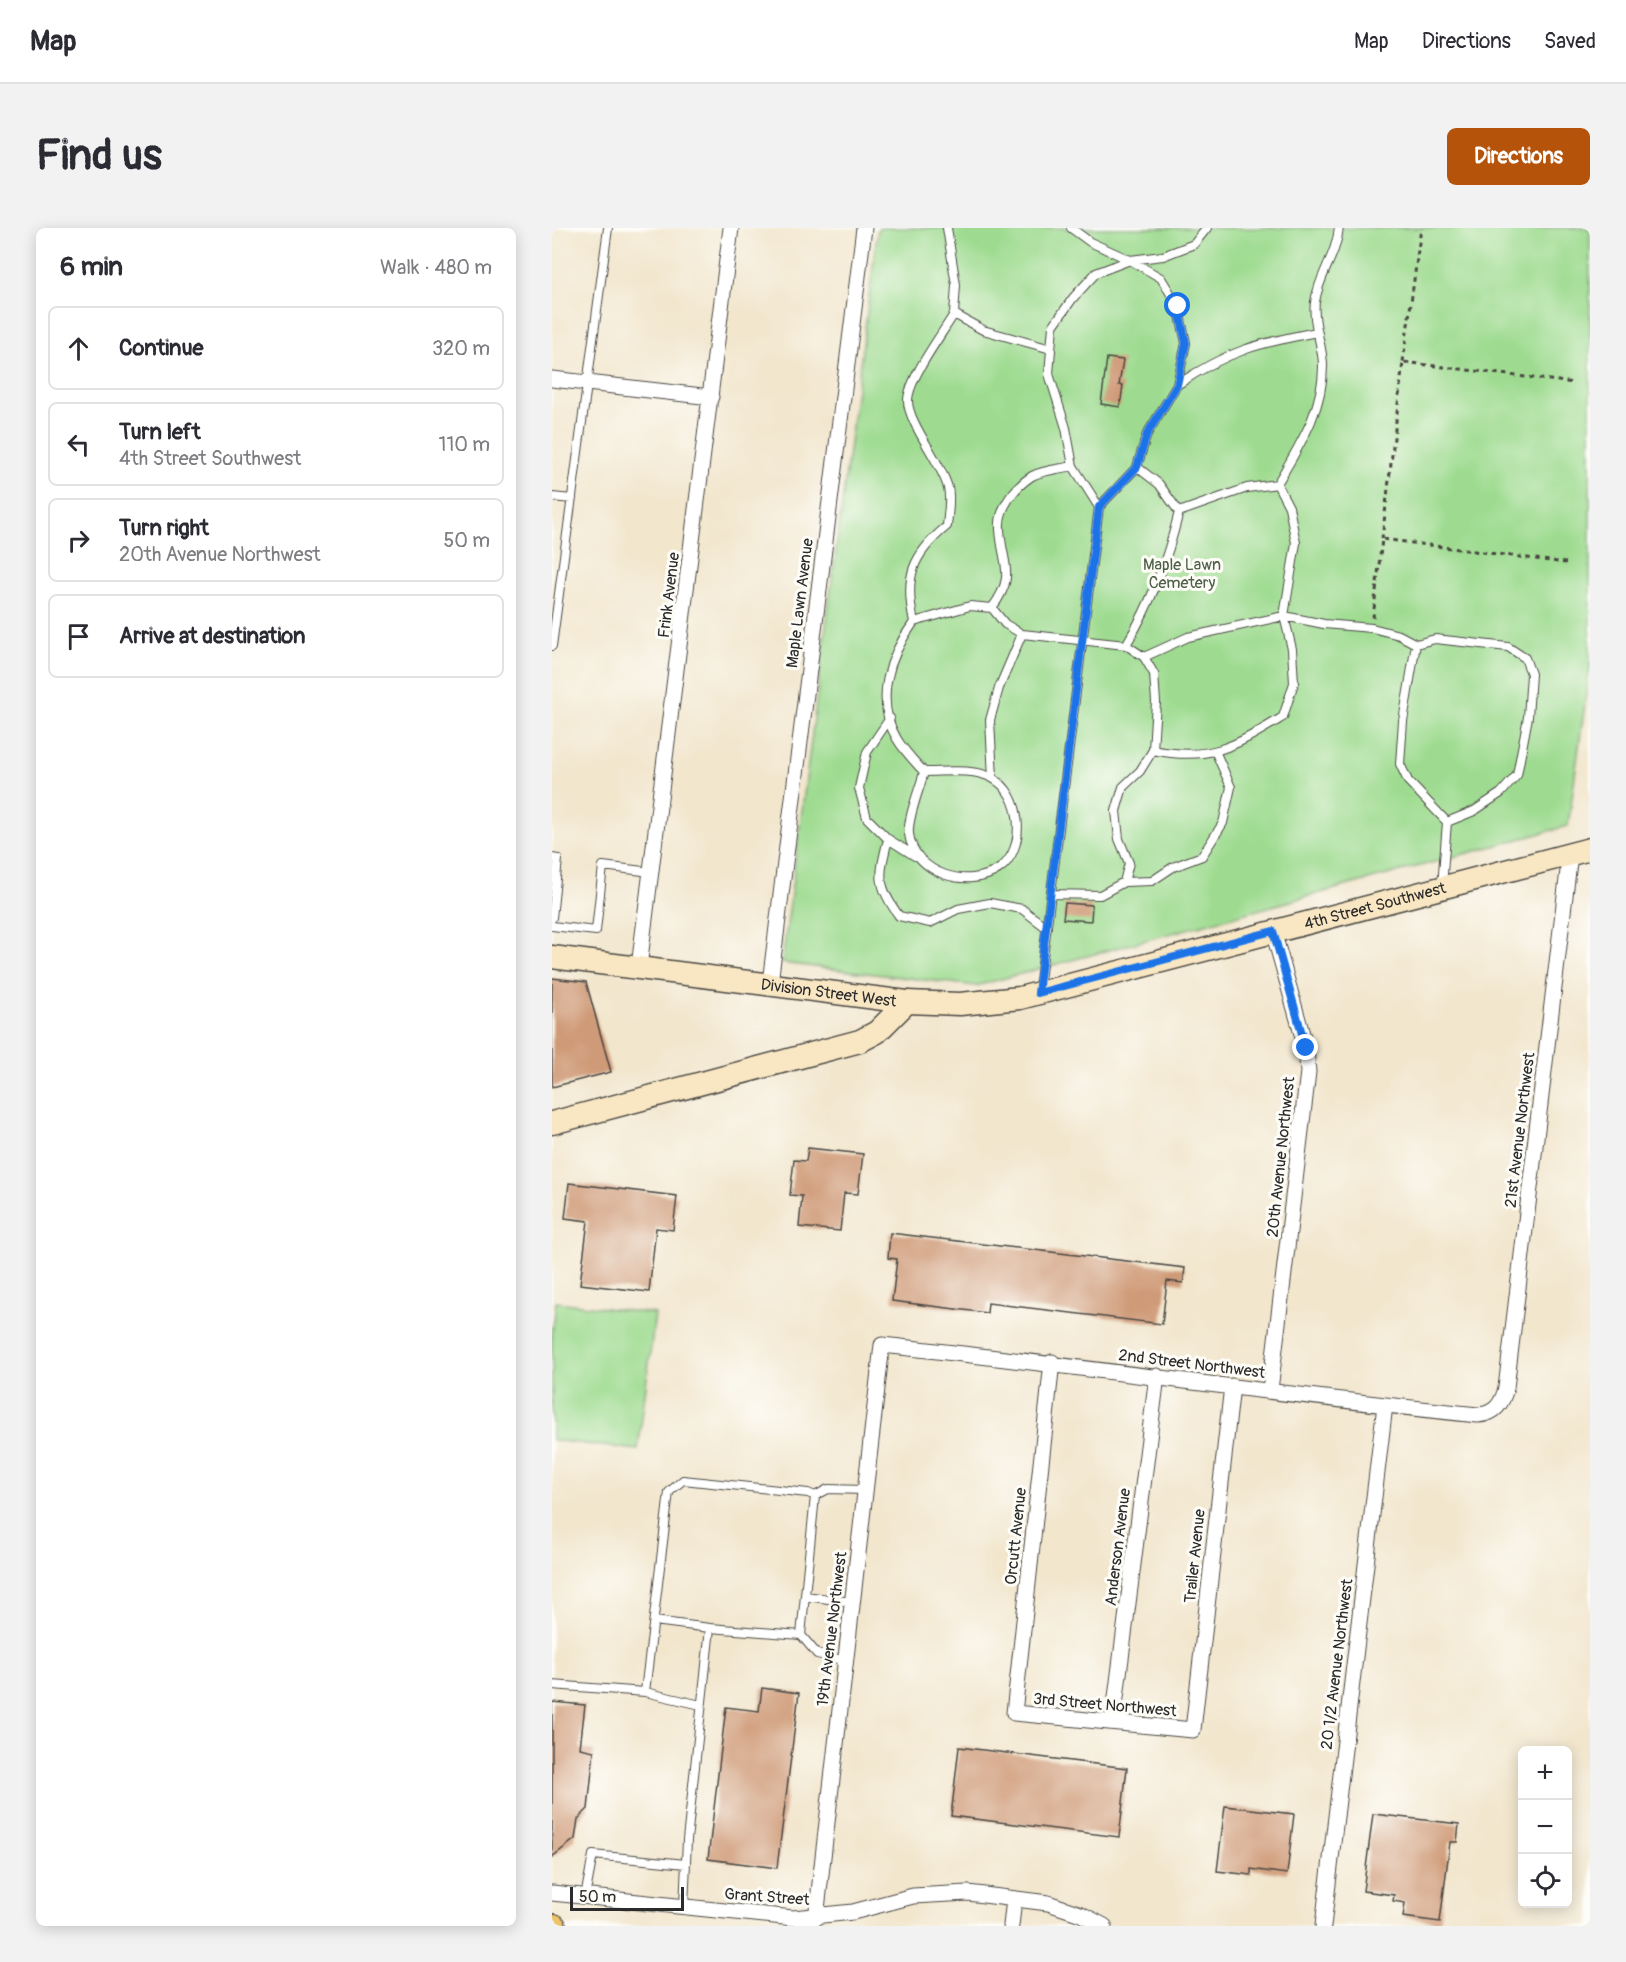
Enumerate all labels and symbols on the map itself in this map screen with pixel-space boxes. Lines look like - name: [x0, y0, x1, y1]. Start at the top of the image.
- route start: [1164, 292, 1190, 318]
- street label: Maple Lawn Avenue: [782, 537, 818, 669]
- street label: Frink Avenue: [654, 551, 684, 639]
- park label: Maple Lawn Cemetery: [1143, 555, 1221, 593]
- street label: 4th Street Southwest: [1302, 878, 1449, 934]
- street label: Division Street West: [760, 975, 898, 1012]
- route end: [1292, 1034, 1318, 1060]
- street label: 21st Avenue Northwest: [1501, 1051, 1540, 1209]
- street label: 20th Avenue Northwest: [1263, 1075, 1299, 1238]
- street label: 2nd Street Northwest: [1117, 1345, 1267, 1383]
- street label: Orcutt Avenue: [1001, 1486, 1031, 1586]
- street label: Anderson Avenue: [1101, 1487, 1135, 1607]
- street label: Trailer Avenue: [1180, 1508, 1210, 1604]
- street label: 19th Avenue Northwest: [813, 1550, 851, 1708]
- street label: 20 1/2 Avenue Northwest: [1317, 1577, 1357, 1751]
- street label: 3rd Street Northwest: [1032, 1689, 1178, 1721]
- scale bar: [570, 1884, 684, 1912]
- street label: Grant Street: [724, 1884, 811, 1910]

